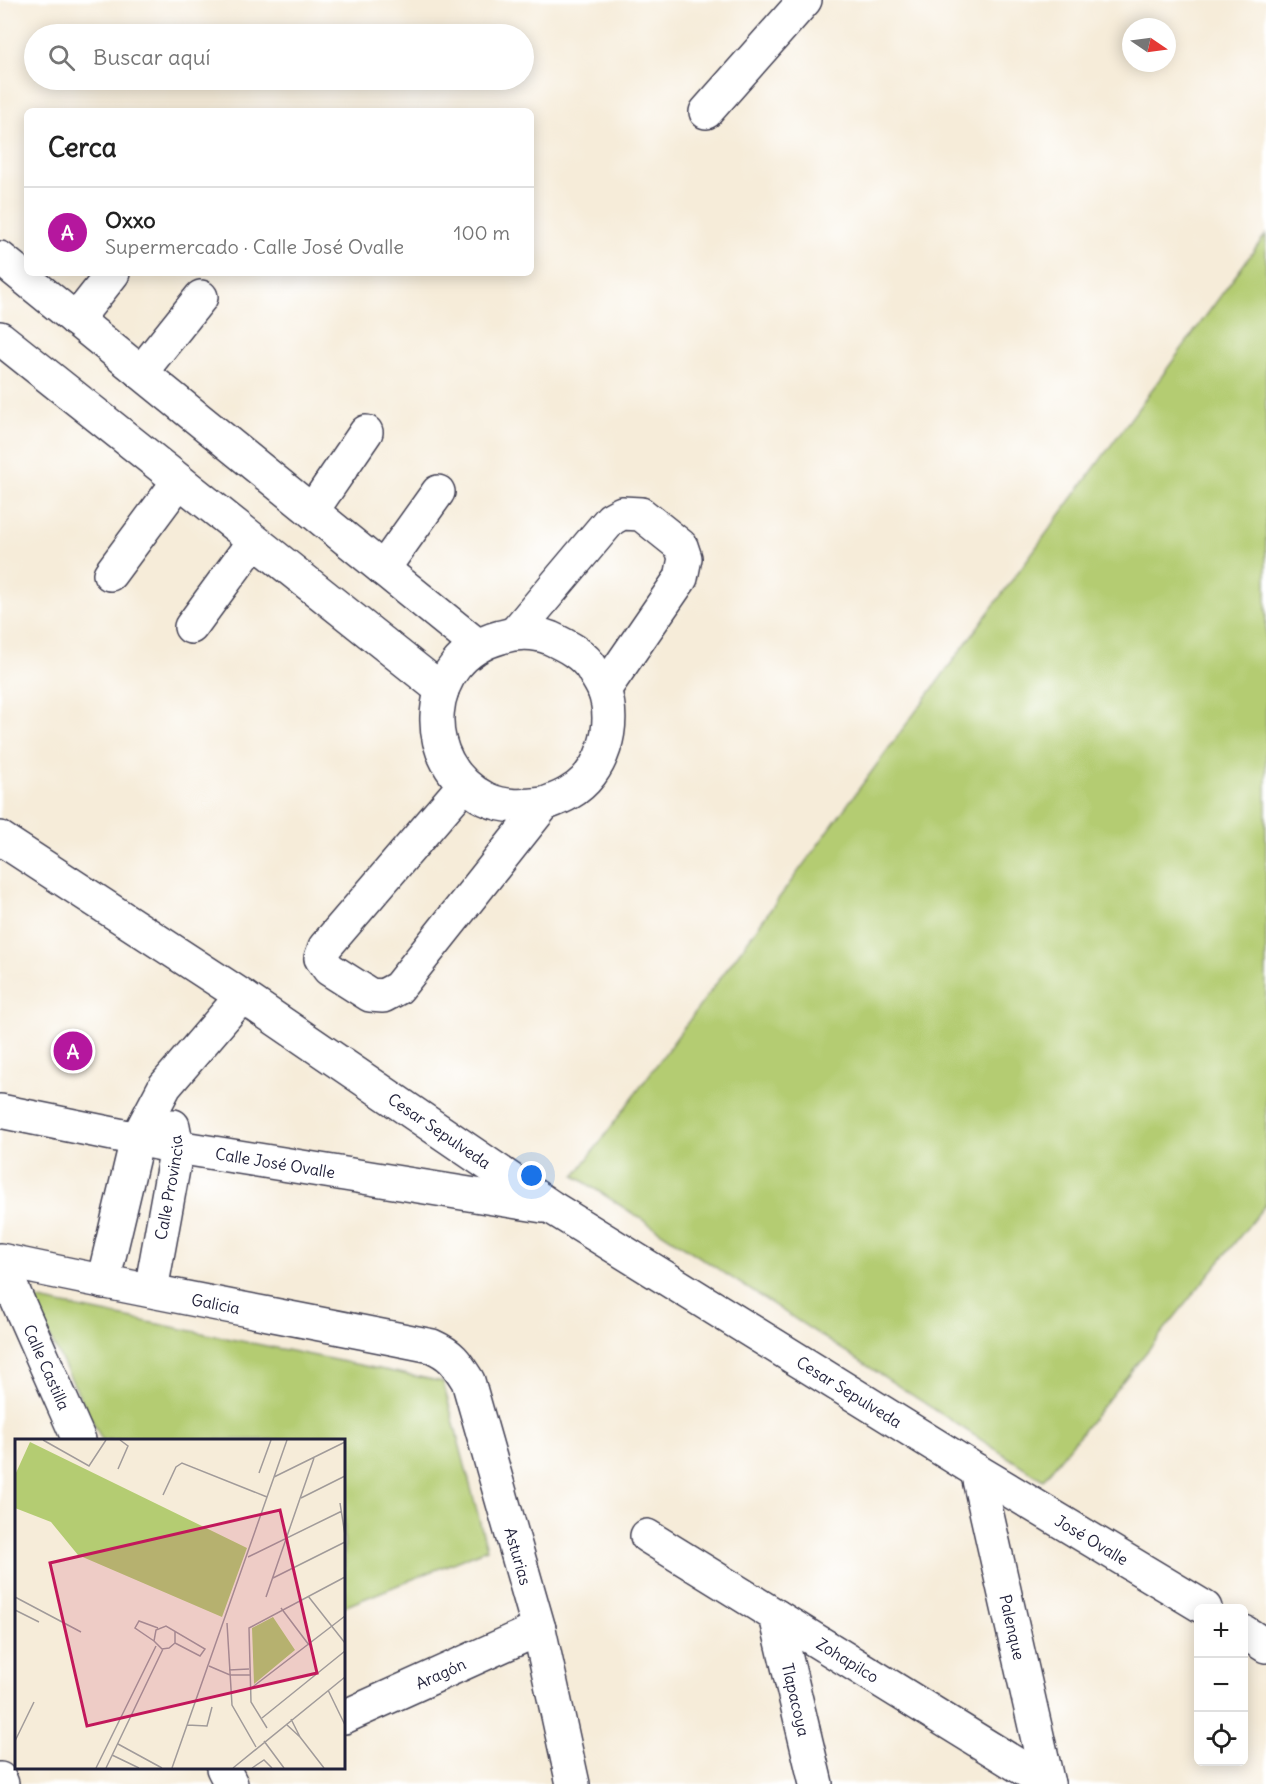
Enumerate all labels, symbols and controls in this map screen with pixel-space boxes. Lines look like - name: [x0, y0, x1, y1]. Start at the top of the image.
- north arrow: [1122, 18, 1176, 72]
- search box: [24, 24, 534, 90]
- icon: search: [45, 41, 78, 74]
- text: Buscar aquí: [93, 43, 210, 71]
- text: Cerca: [48, 131, 117, 164]
- text: Oxxo: [105, 206, 156, 234]
- text: A: [61, 220, 74, 245]
- text: 100 m: [453, 220, 510, 245]
- text: Supermercado · Calle José Ovalle: [105, 234, 404, 259]
- pin: A: [54, 1028, 92, 1074]
- street label: Cesar Sepulveda: [384, 1089, 495, 1173]
- street label: Calle Provincia: [150, 1134, 187, 1241]
- street label: Calle José Ovalle: [214, 1143, 336, 1182]
- your location: [517, 1161, 546, 1190]
- street label: Galicia: [190, 1289, 241, 1318]
- street label: Calle Castilla: [19, 1321, 74, 1413]
- street label: Cesar Sepulveda: [793, 1352, 906, 1432]
- inset map: [15, 1439, 345, 1769]
- street label: José Ovalle: [1051, 1510, 1132, 1569]
- street label: Asturias: [500, 1525, 536, 1587]
- street label: Palenque: [995, 1592, 1030, 1662]
- map controls: [1194, 1604, 1248, 1766]
- button: +: [1194, 1604, 1248, 1658]
- street label: Zohapilco: [813, 1633, 883, 1687]
- street label: Aragón: [412, 1653, 469, 1693]
- button: −: [1194, 1658, 1248, 1712]
- street label: Tlapacoya: [778, 1661, 814, 1738]
- button: locate: [1194, 1712, 1248, 1766]

